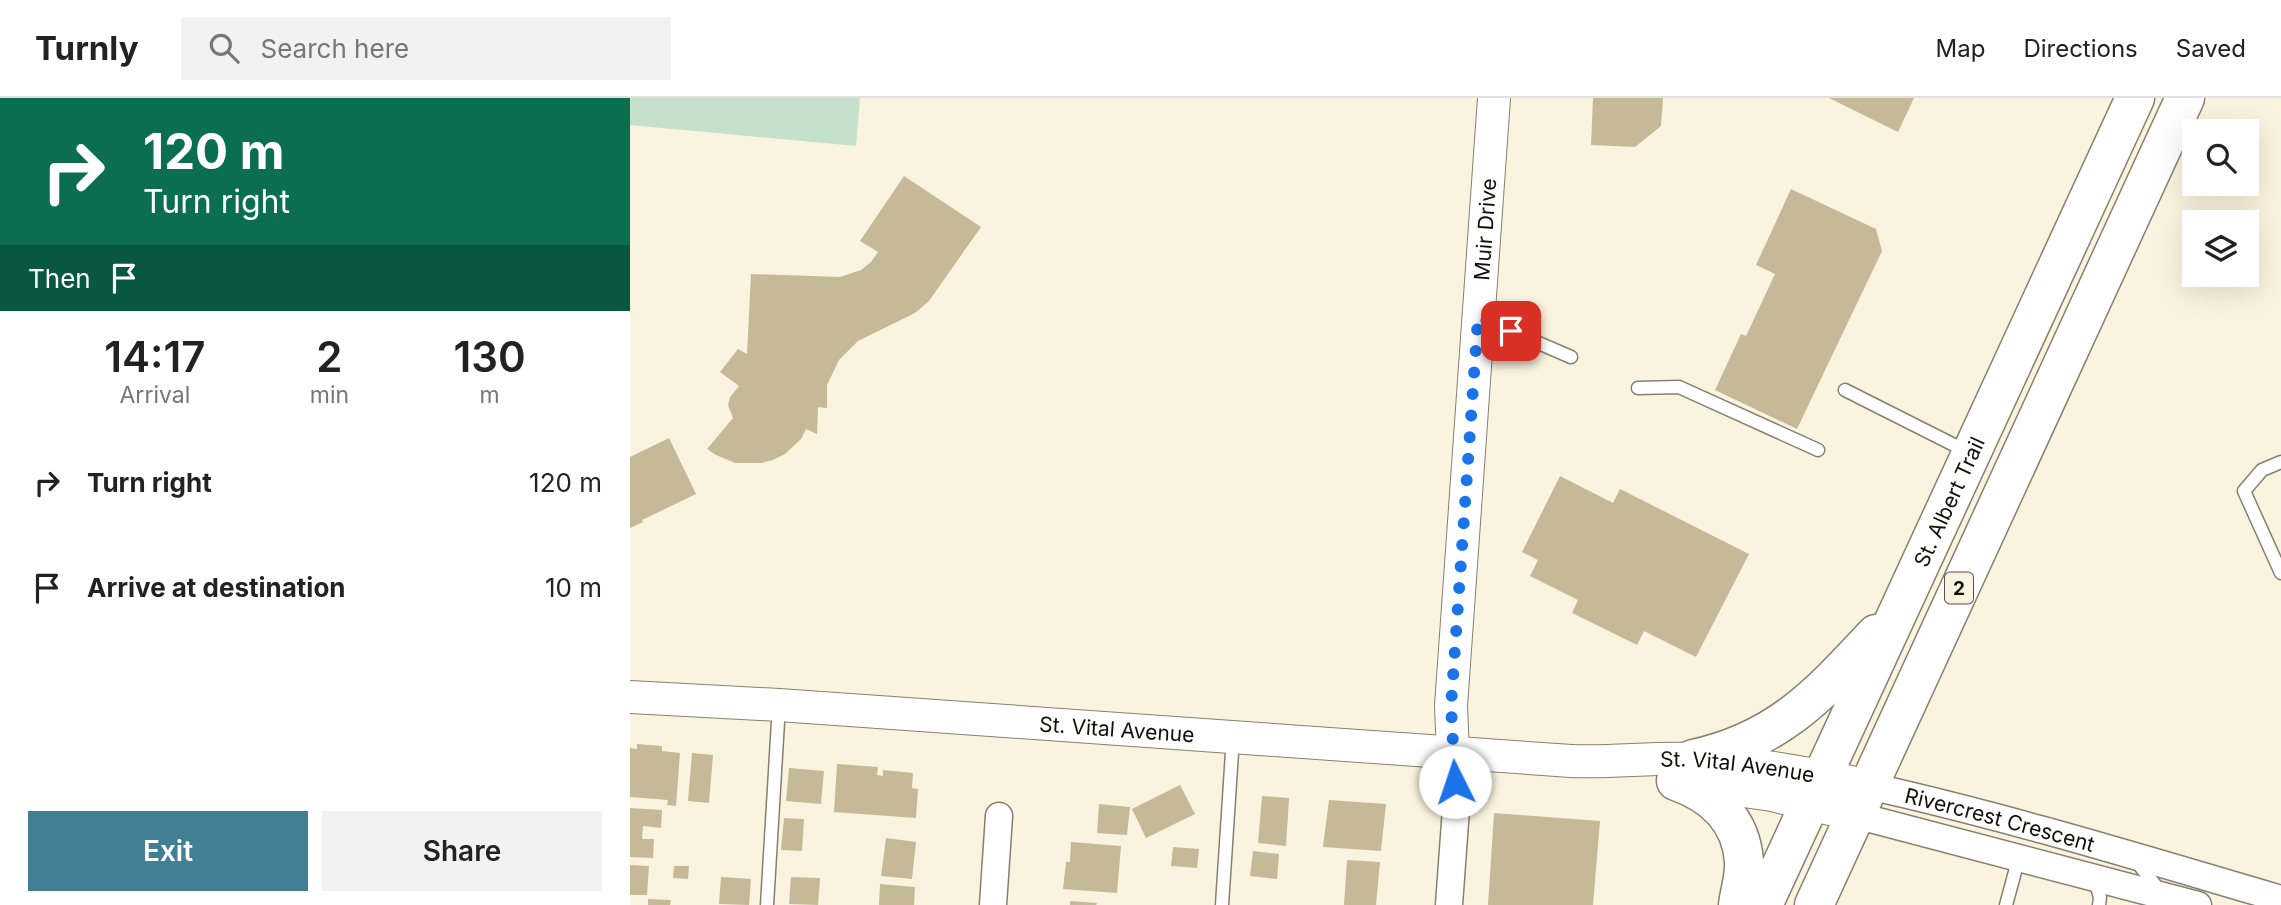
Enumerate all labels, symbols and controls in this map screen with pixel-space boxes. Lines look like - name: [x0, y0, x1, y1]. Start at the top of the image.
- search box: [181, 17, 671, 80]
- text: Turnly: [35, 28, 139, 68]
- icon: search: [205, 29, 243, 67]
- text: Search here: [261, 33, 409, 64]
- text: Map: [1936, 34, 1985, 63]
- text: Directions: [2023, 34, 2138, 63]
- text: Saved: [2176, 34, 2246, 63]
- map controls: [2182, 119, 2259, 287]
- button: search: [2182, 119, 2259, 196]
- text: 120 m: [143, 122, 284, 181]
- icon: right: [28, 126, 119, 217]
- street label: Muir Drive: [1469, 177, 1501, 281]
- text: Turn right: [143, 182, 290, 221]
- button: layers: [2182, 210, 2259, 287]
- icon: arrive: [105, 259, 143, 297]
- text: Then: [28, 263, 91, 294]
- pin: [1481, 301, 1541, 361]
- icon: arrive: [1492, 312, 1530, 350]
- text: 14:17: [104, 331, 205, 382]
- text: 2: [316, 331, 343, 382]
- text: 130: [453, 331, 526, 382]
- text: Arrival: [120, 381, 190, 409]
- text: min: [310, 381, 349, 409]
- text: m: [479, 381, 500, 409]
- street label: St. Albert Trail: [1908, 433, 1990, 571]
- icon: right: [28, 464, 66, 502]
- text: Turn right: [87, 467, 212, 498]
- text: 120 m: [529, 467, 602, 498]
- icon: arrive: [28, 569, 66, 607]
- text: Arrive at destination: [87, 572, 346, 603]
- text: 10 m: [545, 572, 602, 603]
- road number: 2: [1945, 573, 1973, 603]
- street label: St. Vital Avenue: [1038, 711, 1195, 747]
- position arrow: [1418, 745, 1492, 819]
- street label: St. Vital Avenue: [1660, 746, 1817, 787]
- street label: Rivercrest Crescent: [1902, 782, 2098, 856]
- button: Exit: [28, 811, 308, 891]
- button: Share: [322, 811, 602, 891]

